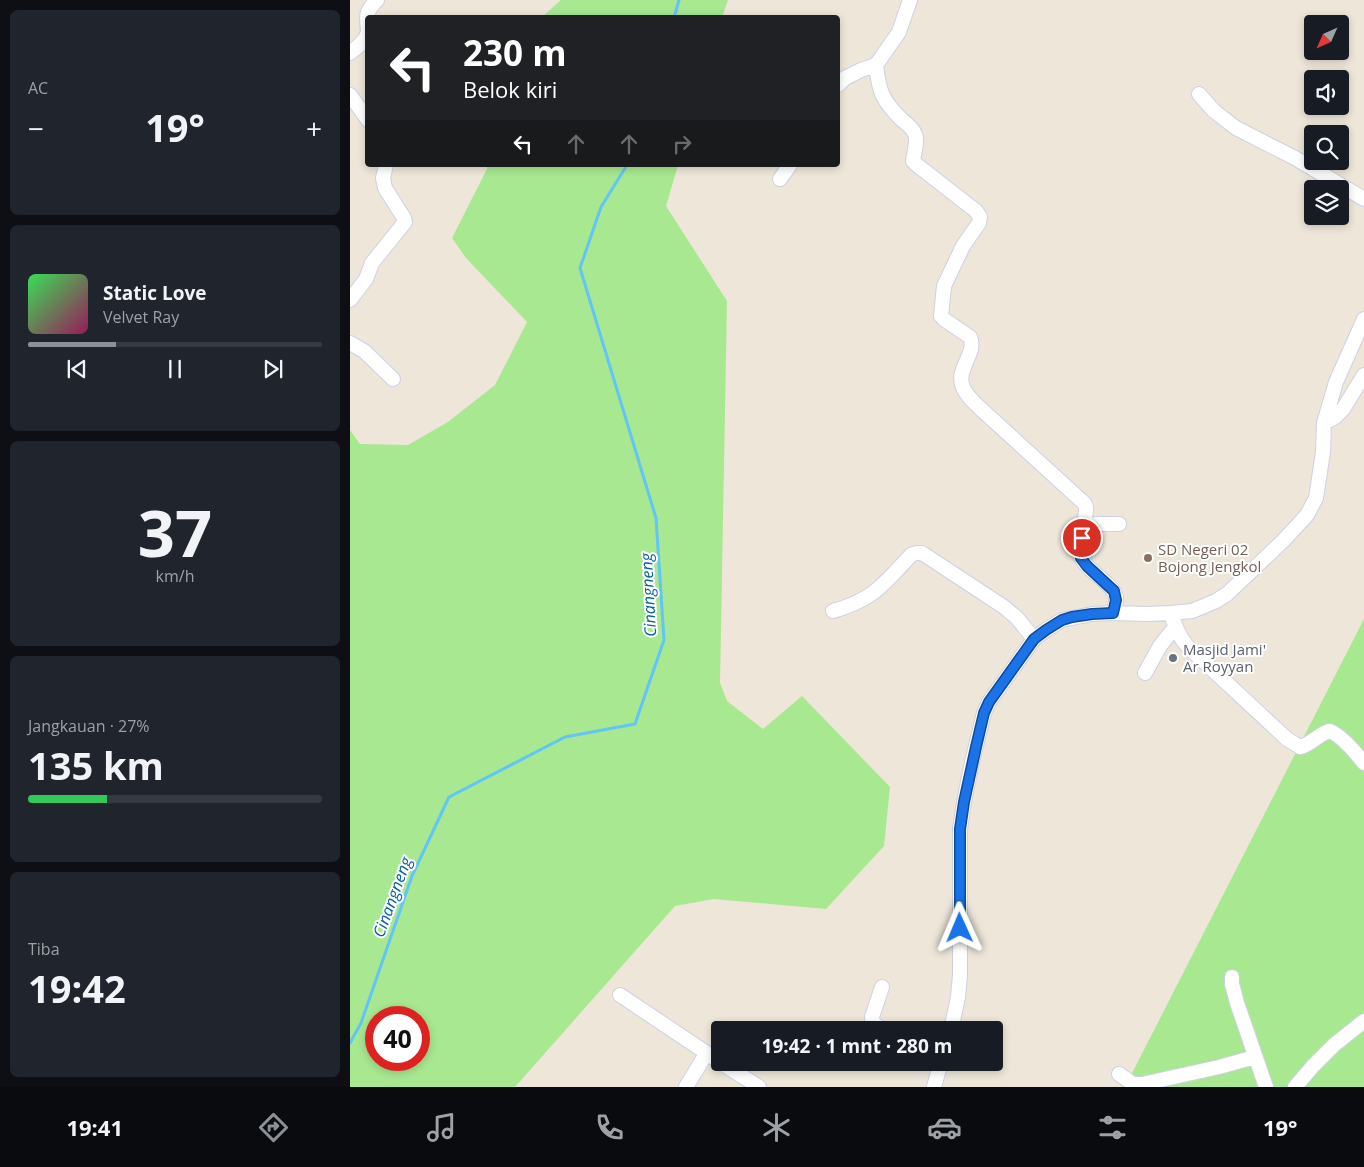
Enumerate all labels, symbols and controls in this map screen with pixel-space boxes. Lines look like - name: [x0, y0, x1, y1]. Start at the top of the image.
- north arrow: [1304, 15, 1349, 60]
- map controls: [1304, 15, 1349, 225]
- text: 230 m: [463, 29, 567, 76]
- icon: left: [380, 35, 445, 100]
- button: sound: [1304, 70, 1349, 115]
- text: Belok kiri: [463, 74, 557, 104]
- text: AC: [28, 77, 48, 99]
- text: 19°: [145, 101, 205, 153]
- text: −: [28, 109, 44, 147]
- text: +: [306, 109, 322, 147]
- button: search: [1304, 125, 1349, 170]
- icon: left: [509, 130, 537, 158]
- icon: ahead: [562, 130, 590, 158]
- icon: ahead: [615, 130, 643, 158]
- icon: right: [668, 130, 696, 158]
- button: layers: [1304, 180, 1349, 225]
- text: Static Love: [103, 280, 206, 306]
- text: Velvet Ray: [103, 306, 179, 328]
- icon: previous: [63, 355, 91, 383]
- icon: pause: [161, 355, 189, 383]
- icon: next: [259, 355, 287, 383]
- text: 37: [138, 488, 212, 576]
- pin: [1061, 517, 1103, 559]
- icon: arrive: [1068, 524, 1096, 552]
- place label: SD Negeri 02 Bojong Jengkol: [1158, 539, 1261, 576]
- water label: Cinangneng: [635, 552, 661, 637]
- marker: SD Negeri 02 Bojong Jengkol: [1142, 552, 1154, 564]
- text: km/h: [156, 565, 194, 587]
- place label: Masjid Jami' Ar Royyan: [1183, 639, 1266, 676]
- marker: Masjid Jami' Ar Royyan: [1167, 652, 1179, 664]
- text: Jangkauan · 27%: [28, 715, 150, 737]
- text: 135 km: [28, 739, 164, 791]
- water label: Cinangneng: [367, 853, 417, 940]
- position arrow: [933, 901, 985, 953]
- text: Tiba: [28, 938, 60, 960]
- text: 19:42: [28, 962, 126, 1014]
- speed limit sign: 40: [365, 1006, 430, 1071]
- text: 19:42 · 1 mnt · 280 m: [762, 1033, 952, 1059]
- icon: directions: [256, 1110, 291, 1145]
- icon: music: [424, 1110, 459, 1145]
- icon: phone: [592, 1110, 627, 1145]
- icon: climate: [759, 1110, 794, 1145]
- icon: car: [927, 1110, 962, 1145]
- icon: filters: [1095, 1110, 1130, 1145]
- text: 19:41: [66, 1112, 123, 1142]
- text: 19°: [1263, 1112, 1298, 1142]

